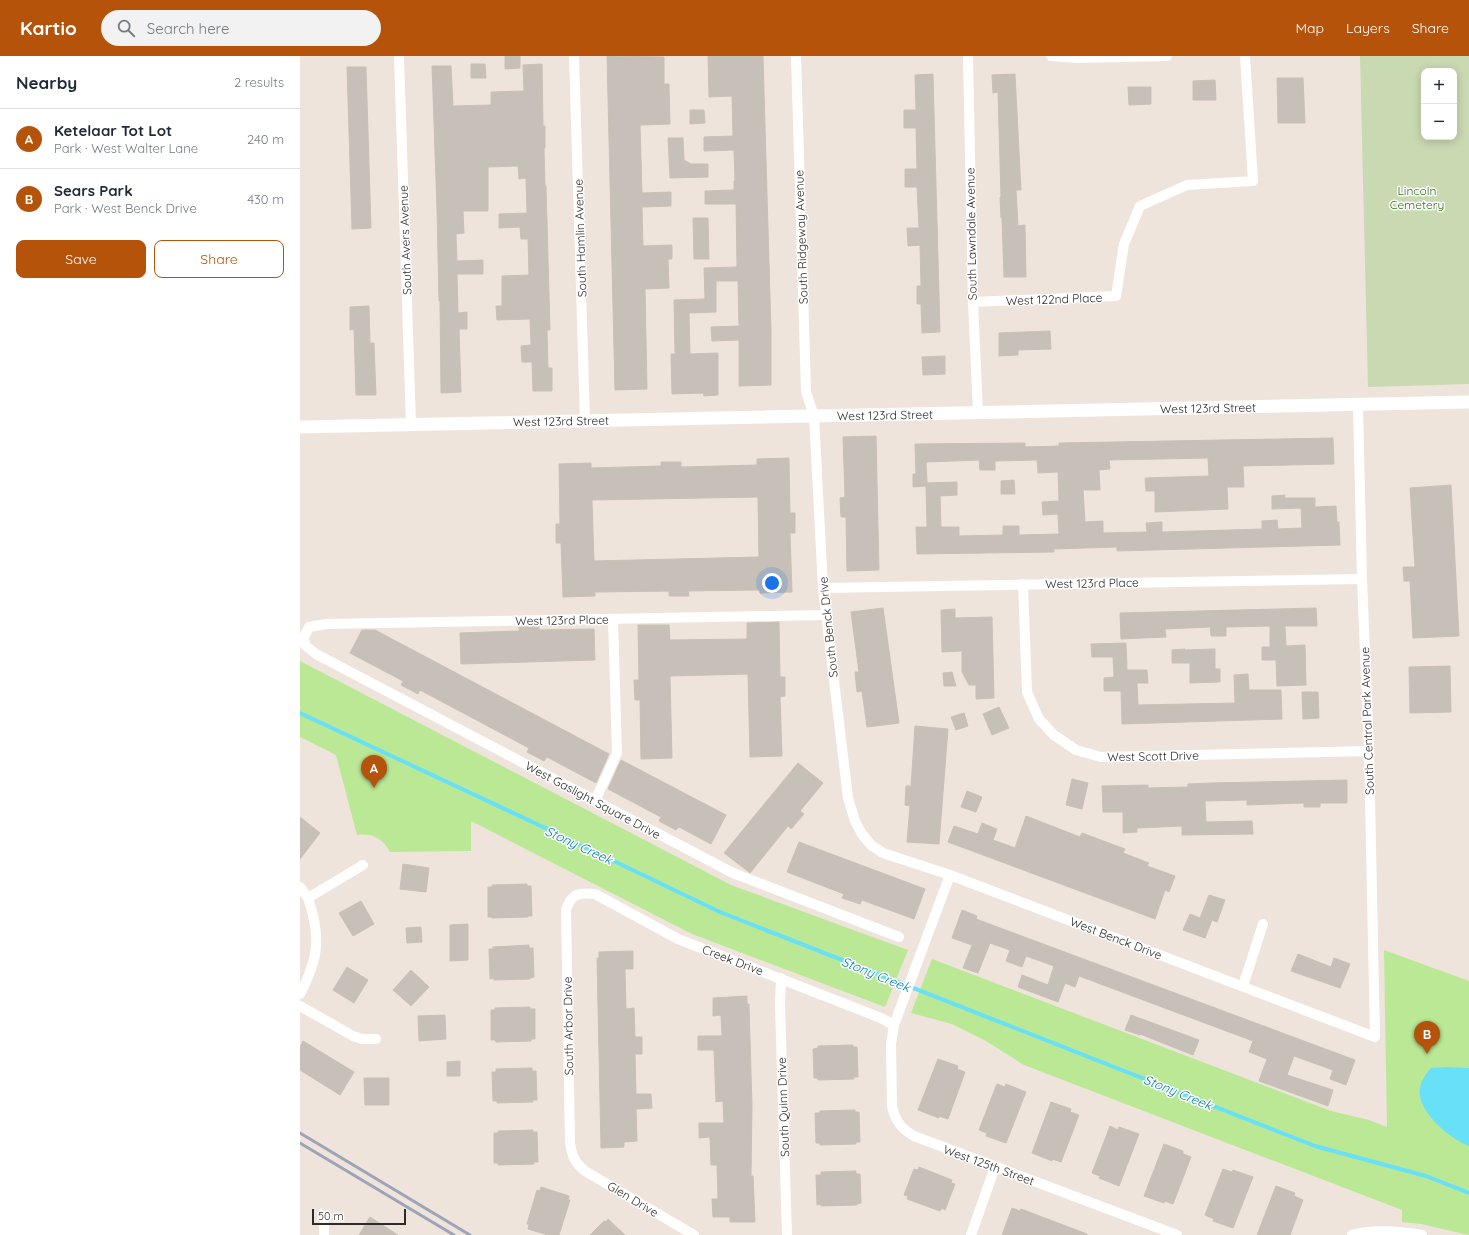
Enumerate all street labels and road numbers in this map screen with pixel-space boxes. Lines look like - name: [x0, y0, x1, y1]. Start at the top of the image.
- street label: South Lawndale Avenue: [962, 167, 980, 301]
- street label: South Ridgeway Avenue: [791, 169, 811, 304]
- street label: South Hamlin Avenue: [570, 178, 590, 297]
- street label: South Avers Avenue: [396, 185, 414, 295]
- street label: West 122nd Place: [1005, 290, 1103, 308]
- street label: West 123rd Street: [1160, 400, 1256, 416]
- street label: West 123rd Street: [837, 407, 933, 423]
- street label: West 123rd Street: [513, 413, 609, 429]
- street label: West 123rd Place: [1045, 575, 1139, 591]
- street label: South Benck Drive: [815, 576, 841, 678]
- street label: West 123rd Place: [515, 612, 609, 628]
- street label: South Central Park Avenue: [1357, 647, 1377, 795]
- street label: West Scott Drive: [1107, 748, 1199, 764]
- street label: West Gaslight Square Drive: [523, 758, 663, 842]
- street label: West Benck Drive: [1068, 914, 1164, 963]
- street label: Creek Drive: [700, 941, 766, 979]
- street label: South Arbor Drive: [560, 976, 576, 1075]
- street label: South Quinn Drive: [774, 1057, 792, 1157]
- street label: West 125th Street: [941, 1142, 1037, 1188]
- street label: Glen Drive: [605, 1178, 661, 1220]

